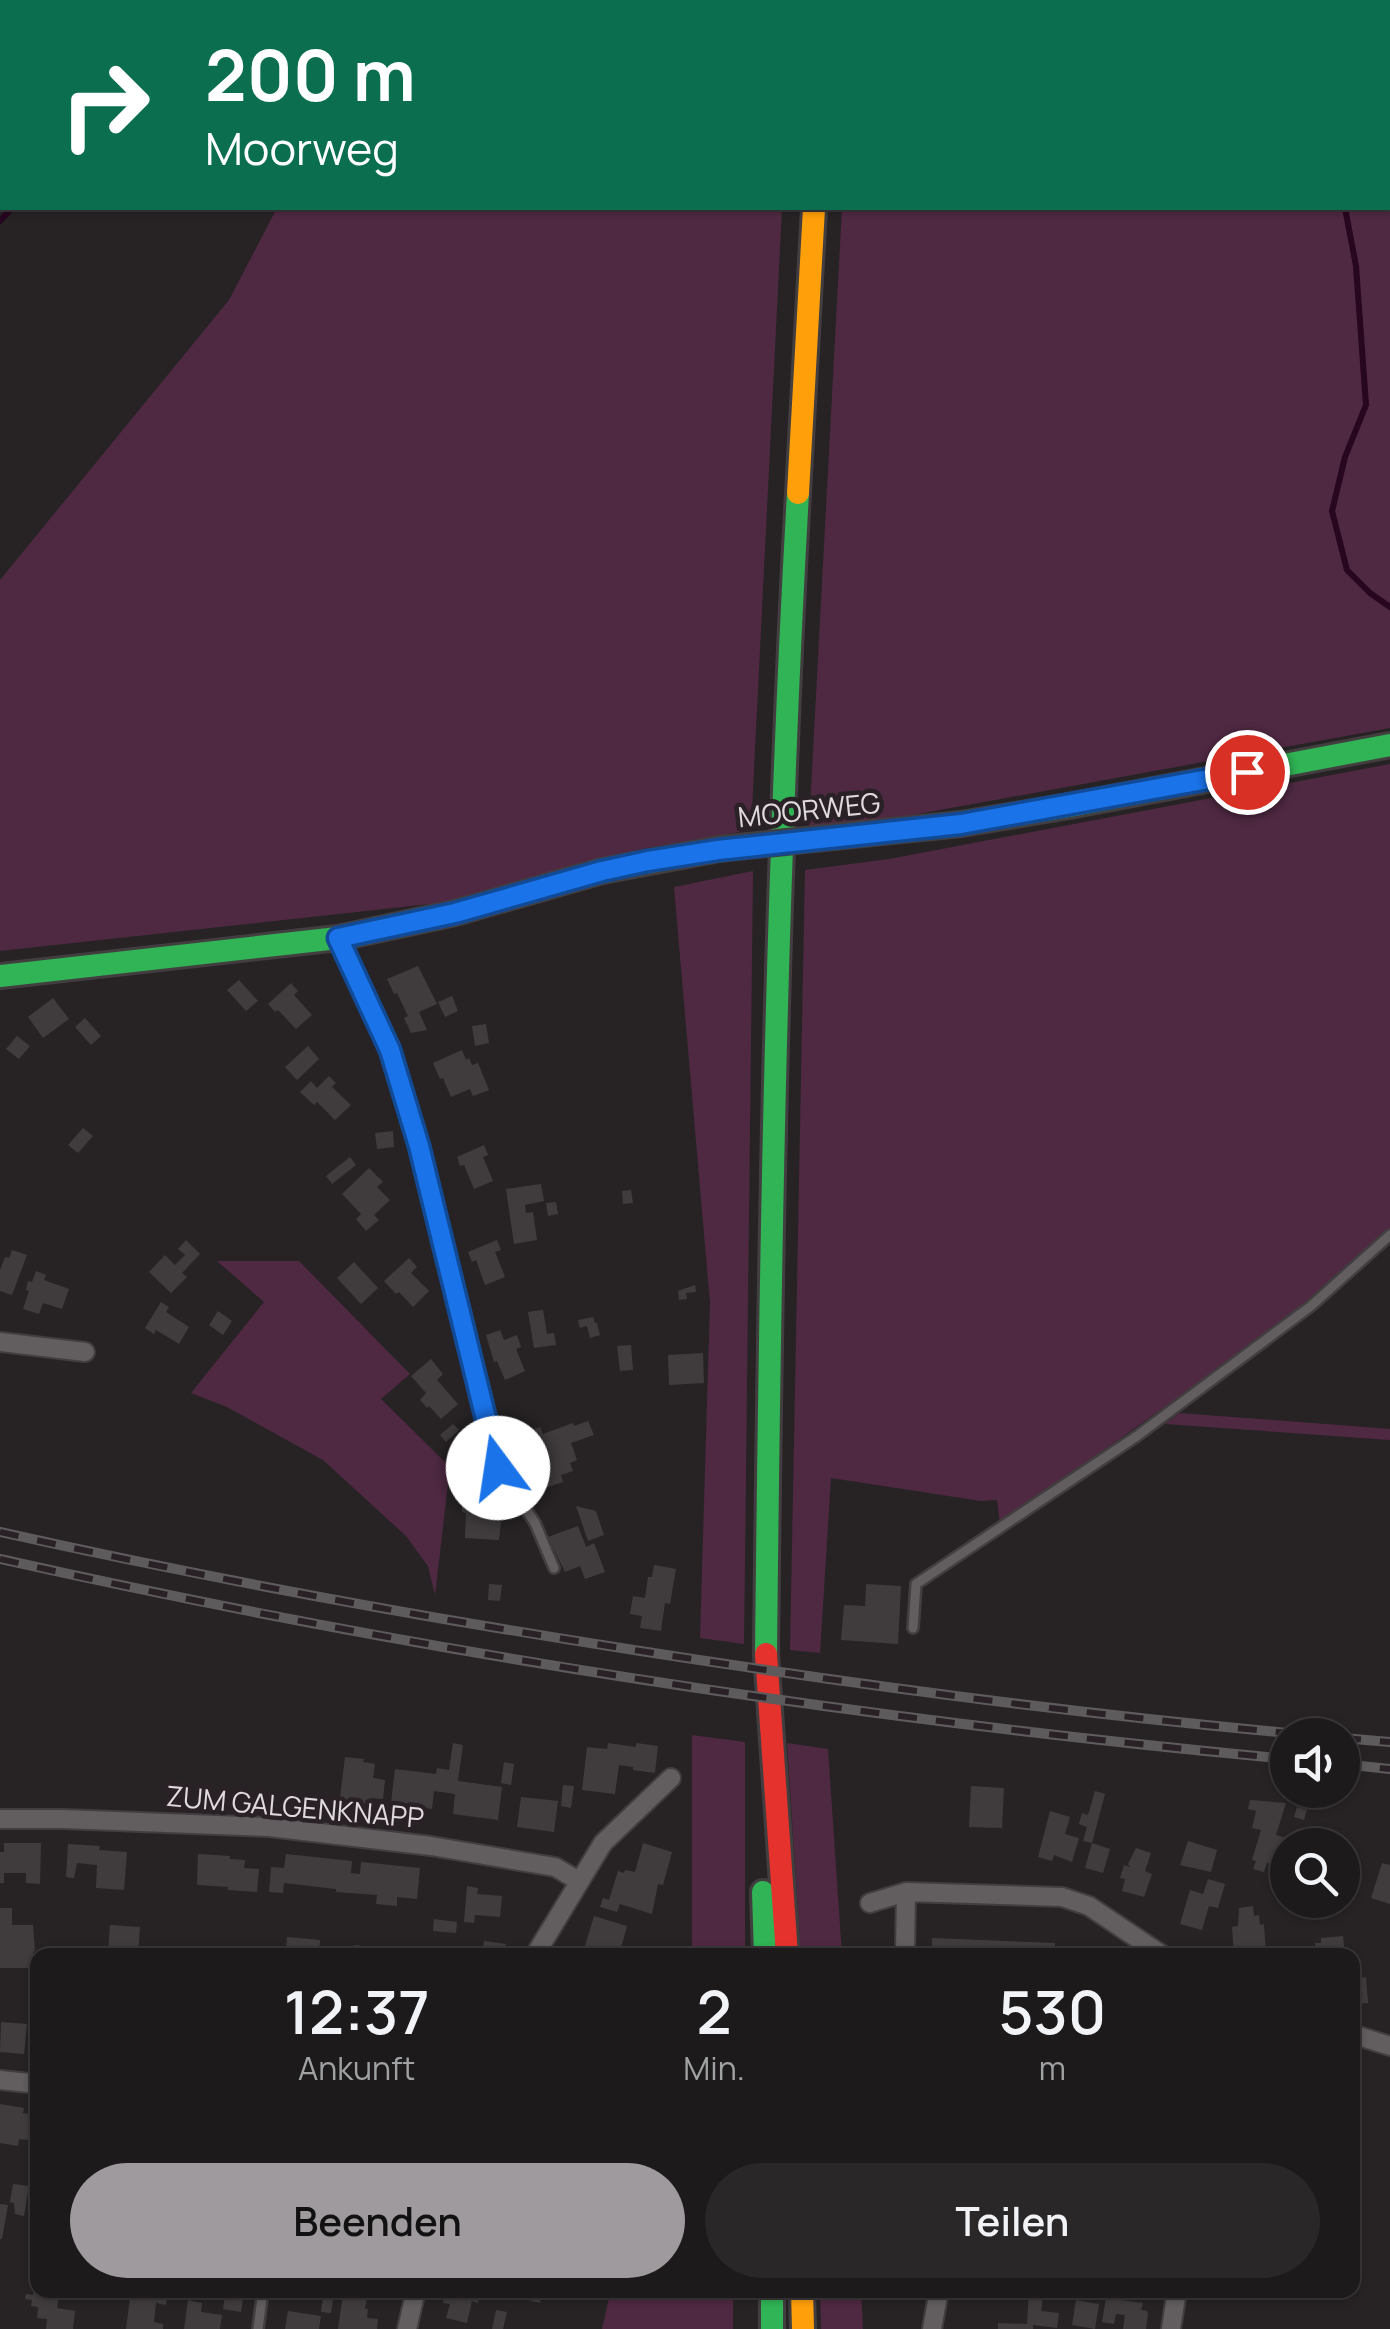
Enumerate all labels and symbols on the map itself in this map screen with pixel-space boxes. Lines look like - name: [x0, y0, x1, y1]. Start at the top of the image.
- pin: [1205, 730, 1290, 815]
- street label: MOORWEG: [736, 783, 882, 835]
- position arrow: [446, 1416, 550, 1520]
- street label: ZUM GALGENKNAPP: [164, 1776, 426, 1836]

